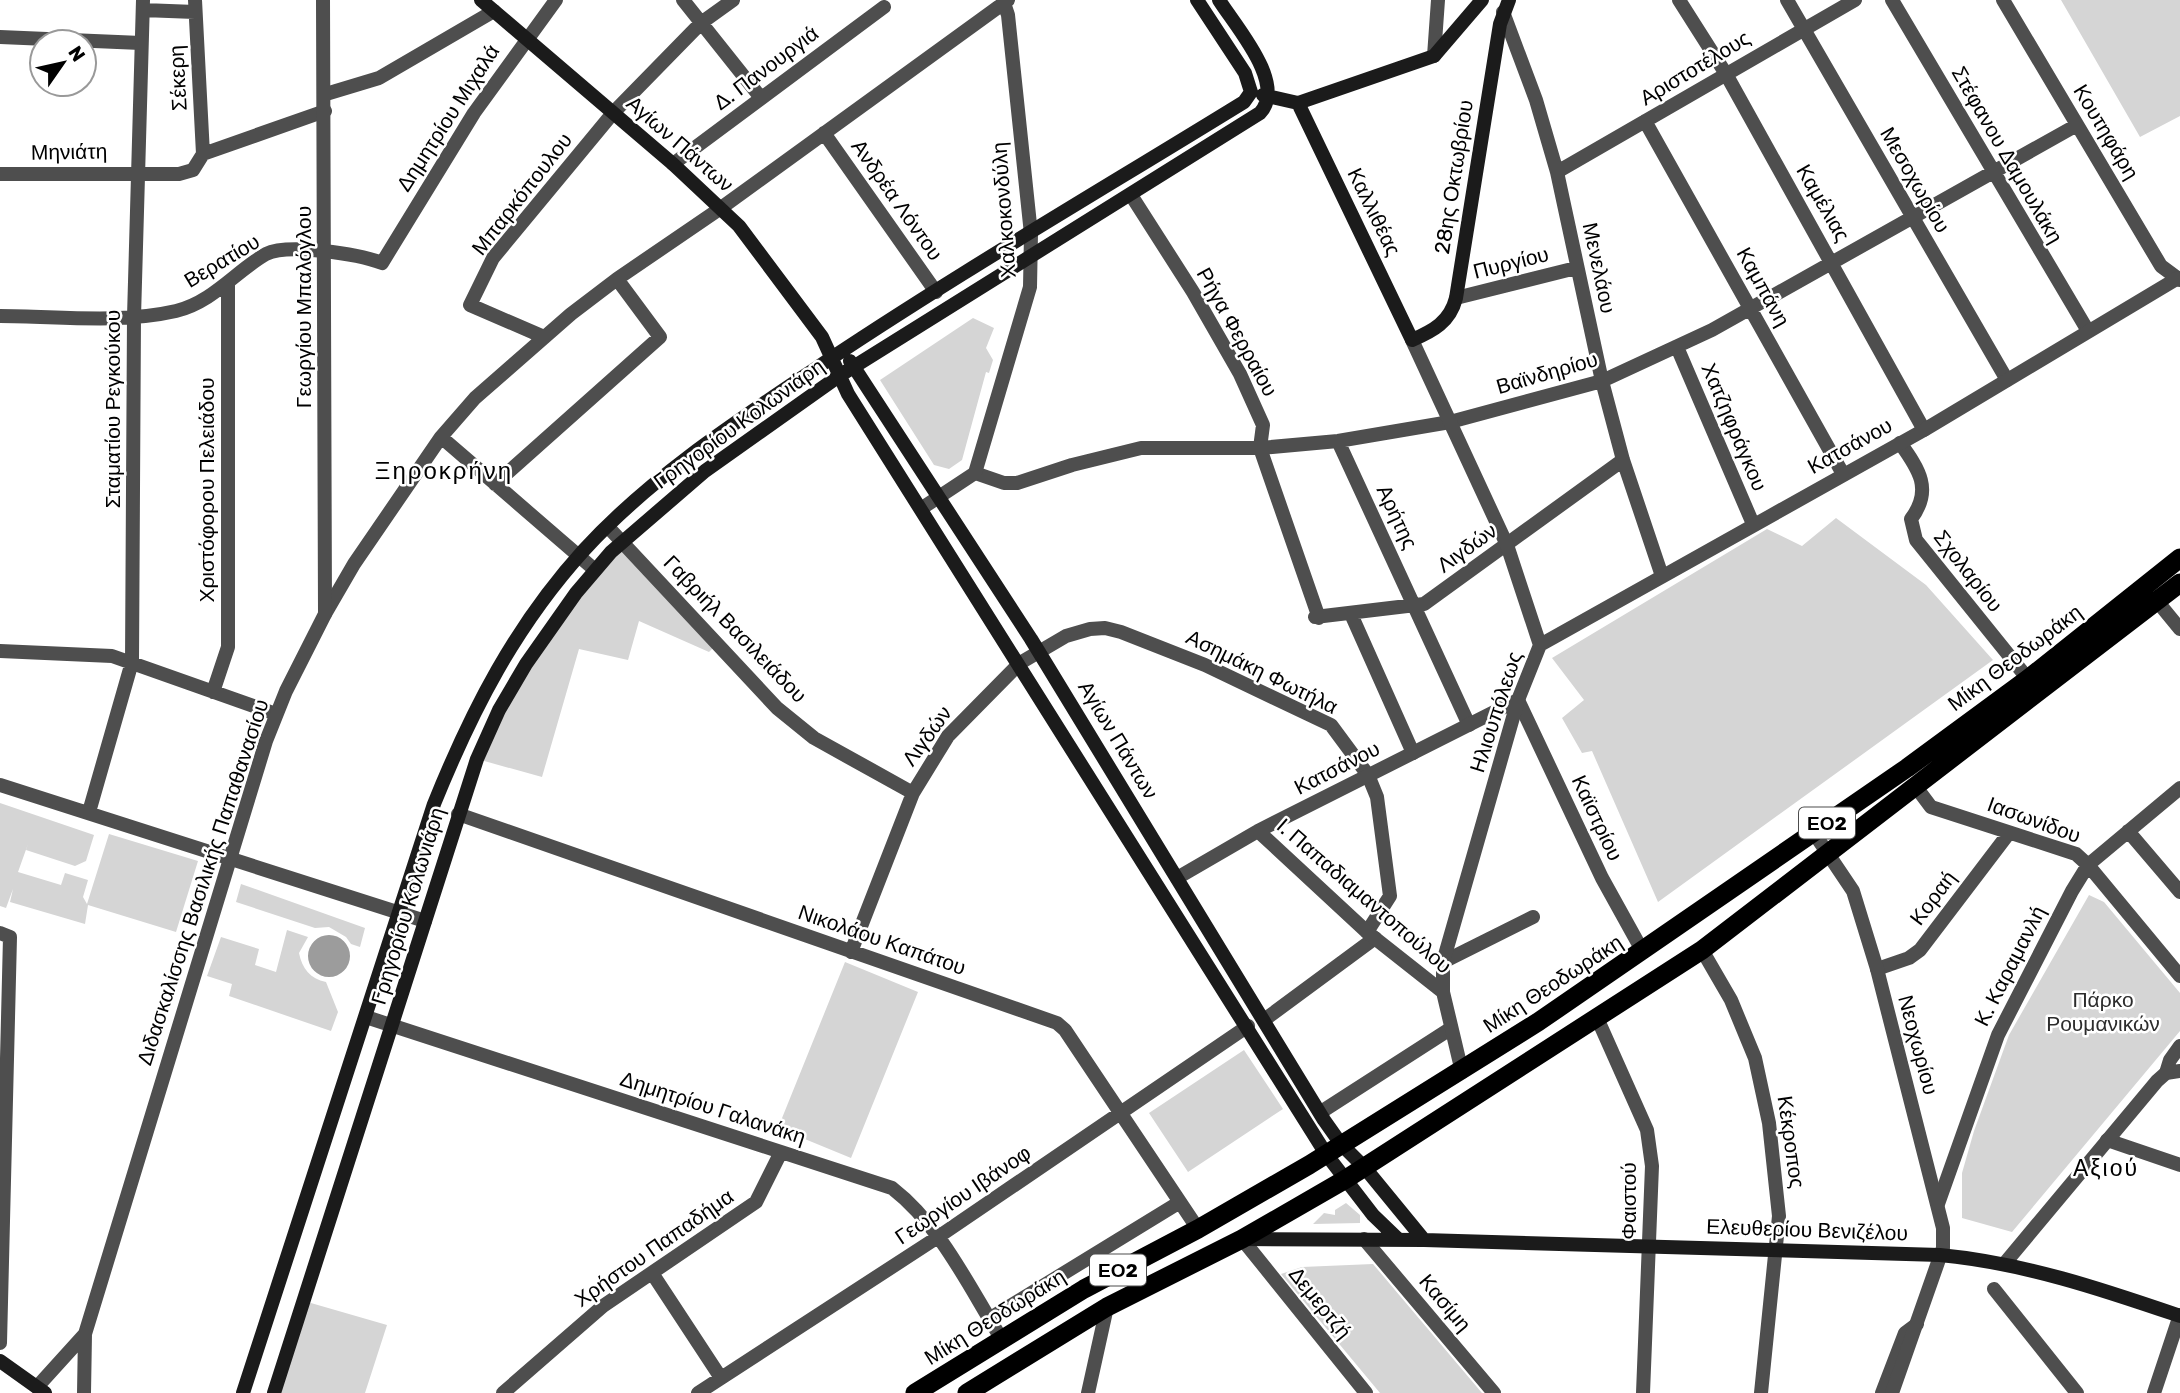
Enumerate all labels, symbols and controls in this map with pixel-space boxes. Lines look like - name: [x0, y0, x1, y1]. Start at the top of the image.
- street label: Δ. Πανουργιά: [708, 20, 823, 115]
- street label: Αριστοτέλους: [1635, 25, 1754, 110]
- north arrow: [28, 28, 98, 98]
- street label: Δημητρίου Μιχαλά: [391, 40, 504, 196]
- text: N: [63, 42, 90, 66]
- street label: Σέκερη: [163, 44, 192, 112]
- street label: Στέφανου Δαμουλάκη: [1947, 62, 2068, 248]
- street label: Κουτηφάρη: [2068, 80, 2145, 184]
- street label: Αγίων Πάντων: [622, 90, 739, 197]
- street label: 28ης Οκτωβρίου: [1429, 98, 1478, 256]
- street label: Μεσοχωρίου: [1875, 123, 1956, 237]
- street label: Μπαρκόπουλου: [466, 128, 577, 260]
- street label: Ανδρέα Λόντου: [847, 134, 948, 265]
- street label: Μηνιάτη: [31, 138, 107, 165]
- street label: Χαλκοκονδύλη: [986, 141, 1021, 279]
- street label: Καμέλιας: [1791, 160, 1855, 246]
- street label: Καλλιθέας: [1342, 164, 1406, 260]
- street label: Γεωργίου Μπαλόγλου: [291, 206, 316, 408]
- street label: Μενελάου: [1578, 220, 1621, 316]
- street label: Βερατίου: [179, 228, 264, 293]
- street label: Πυργίου: [1471, 241, 1551, 284]
- street label: Καμπάνη: [1732, 243, 1795, 331]
- street label: Ρήγα Φερραίου: [1192, 263, 1283, 401]
- street label: Σταματίου Ρεγκούκου: [100, 310, 125, 508]
- street label: Βαϊνδηρίου: [1493, 346, 1601, 399]
- street label: Γρηγορίου Κολωνιάρη: [648, 353, 829, 494]
- street label: Χατζηφράγκου: [1696, 359, 1773, 494]
- street label: Χριστόφορου Πελειάδου: [194, 377, 219, 603]
- street label: Κατσάνου: [1803, 412, 1896, 479]
- district label: Ξηροκρήνη: [375, 457, 513, 485]
- street label: Αρήτης: [1372, 481, 1423, 553]
- street label: Λιγδών: [1432, 518, 1501, 578]
- street label: Σχολαρίου: [1929, 525, 2008, 617]
- street label: Γαβριήλ Βασιλειάδου: [659, 550, 812, 707]
- street label: Μίκη Θεοδωράκη: [1943, 599, 2087, 716]
- street label: Ασημάκη Φωτήλα: [1182, 624, 1342, 719]
- street label: Ηλιουπόλεως: [1464, 648, 1527, 775]
- street label: Αγίων Πάντων: [1073, 676, 1164, 803]
- street label: Διδασκαλίσσης Βασιλικής Παπαθανασίου: [131, 696, 274, 1068]
- street label: Λιγδών: [897, 701, 957, 770]
- street label: Κατσάνου: [1290, 735, 1384, 800]
- street label: Καϊστρίου: [1567, 771, 1628, 865]
- street label: Ιασωνίδου: [1984, 791, 2084, 848]
- street label: Γρηγορίου Κολωνιάρη: [366, 804, 449, 1007]
- road number: ΕΟ2: [1799, 808, 1855, 838]
- street label: Ι. Παπαδιαμαντοπούλου: [1272, 813, 1457, 978]
- street label: Κοραή: [1904, 866, 1961, 930]
- street label: Νικολάου Καπάτου: [795, 899, 969, 980]
- street label: Κ. Καραμανλή: [1969, 902, 2051, 1030]
- street label: Μίκη Θεοδωράκη: [1478, 929, 1627, 1038]
- park label: Πάρκο Ρουμανικών: [2046, 987, 2160, 1036]
- street label: Νεοχωρίου: [1893, 992, 1944, 1098]
- street label: Δημητρίου Γαλανάκη: [617, 1066, 809, 1149]
- street label: Κέκροπος: [1773, 1094, 1810, 1190]
- street label: Γεωργίου Ιβάνοφ: [890, 1140, 1035, 1249]
- district label: Αξιού: [2073, 1154, 2139, 1182]
- street label: Φαιστού: [1616, 1162, 1641, 1240]
- street label: Χρήστου Παπαδήμα: [569, 1183, 738, 1312]
- street label: Ελευθερίου Βενιζέλου: [1706, 1213, 1908, 1246]
- road number: ΕΟ2: [1090, 1254, 1146, 1286]
- street label: Δεμερτζή: [1284, 1262, 1357, 1344]
- street label: Μίκη Θεοδωράκη: [920, 1263, 1070, 1370]
- street label: Κασίμη: [1414, 1269, 1477, 1336]

